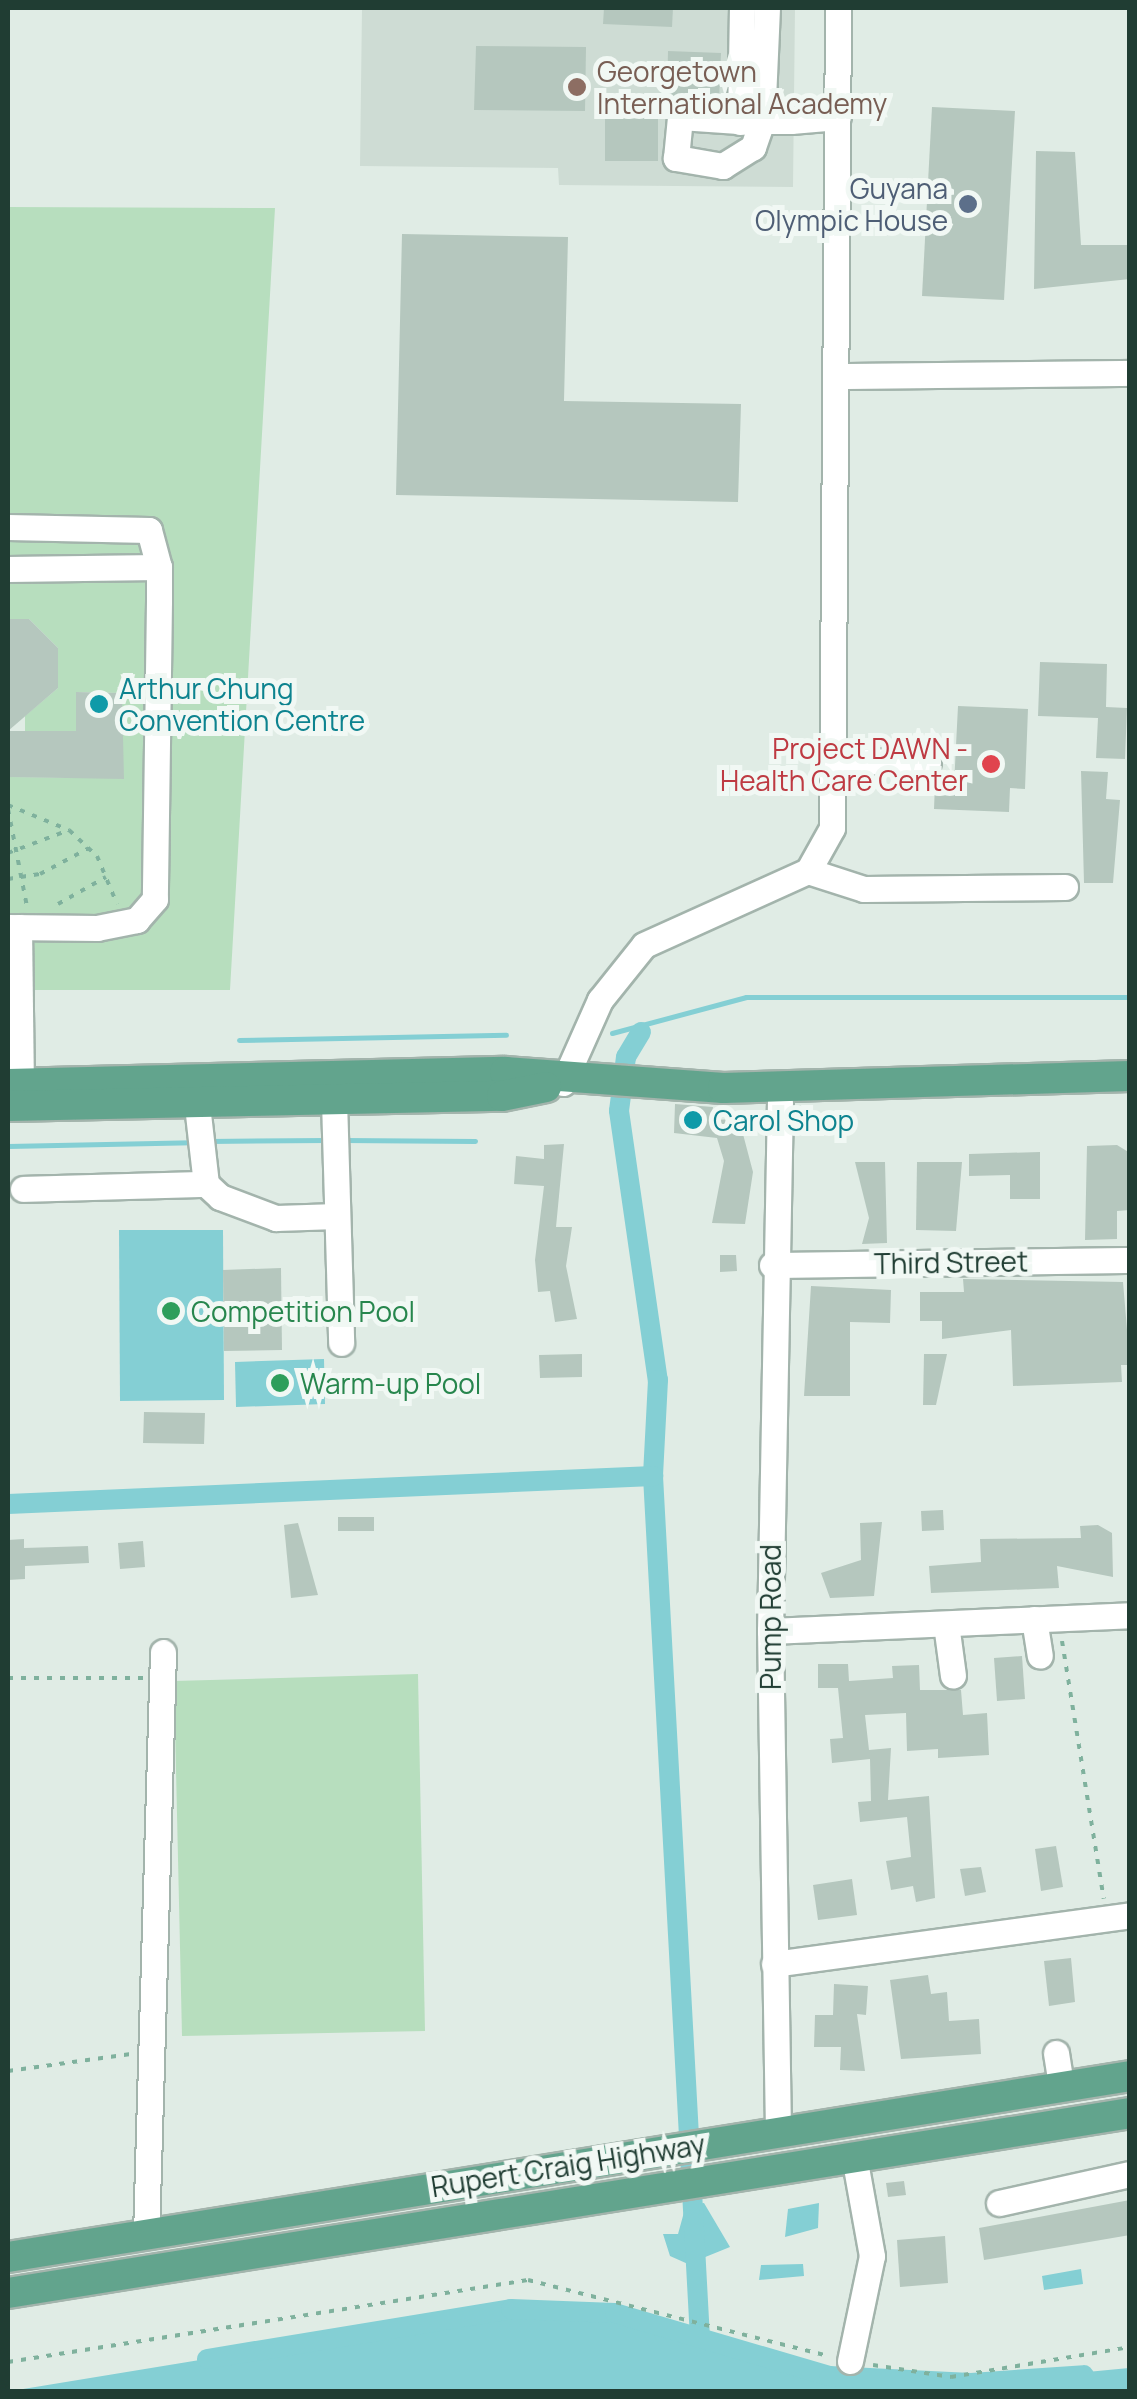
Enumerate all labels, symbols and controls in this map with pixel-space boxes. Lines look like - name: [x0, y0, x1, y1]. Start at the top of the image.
- place label: Georgetown International Academy: [597, 54, 887, 120]
- marker: Georgetown International Academy: [566, 76, 588, 98]
- place label: Guyana Olympic House: [755, 171, 948, 237]
- marker: Guyana Olympic House: [957, 193, 979, 215]
- place label: Arthur Chung Convention Centre: [119, 671, 365, 737]
- marker: Arthur Chung Convention Centre: [88, 693, 110, 715]
- place label: Project DAWN - Health Care Center: [720, 731, 968, 797]
- marker: Project DAWN - Health Care Center: [978, 751, 1004, 777]
- place label: Carol Shop: [713, 1103, 854, 1137]
- marker: Carol Shop: [682, 1109, 704, 1131]
- street label: Third Street: [874, 1244, 1028, 1280]
- place label: Competition Pool: [191, 1294, 415, 1328]
- marker: Competition Pool: [160, 1300, 182, 1322]
- place label: Warm-up Pool: [300, 1366, 481, 1400]
- marker: Warm-up Pool: [269, 1372, 291, 1394]
- street label: Pump Road: [753, 1544, 787, 1690]
- street label: Rupert Craig Highway: [429, 2127, 707, 2203]

